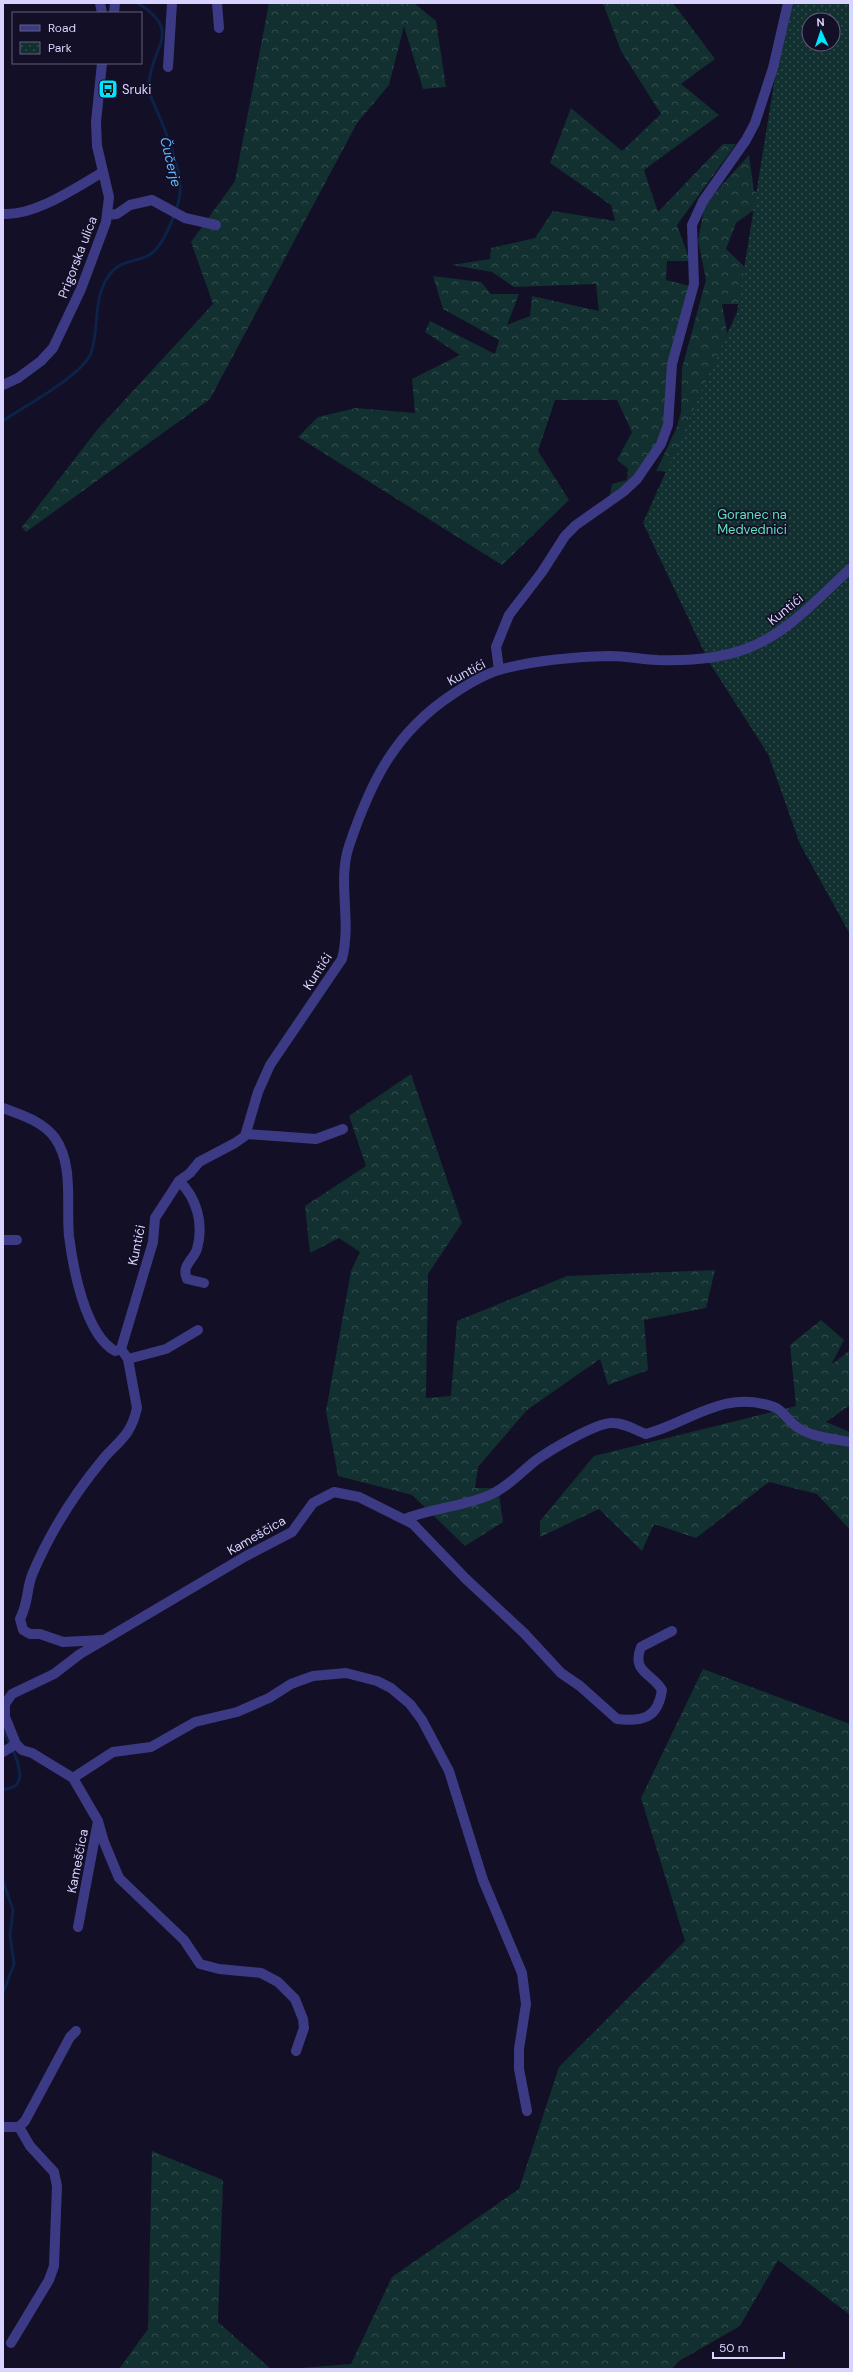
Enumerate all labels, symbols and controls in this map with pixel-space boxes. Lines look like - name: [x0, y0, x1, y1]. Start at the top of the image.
- legend: [12, 12, 142, 64]
- north arrow: [801, 12, 841, 52]
- text: N: [816, 15, 825, 29]
- text: Road: [48, 20, 76, 36]
- text: Park: [48, 40, 72, 56]
- bus stop icon: Sruki: [97, 78, 119, 100]
- place label: Sruki: [122, 81, 151, 98]
- water label: Čučerje: [156, 135, 186, 189]
- street label: Prigorska ulica: [54, 214, 101, 301]
- park label: Goranec na Medvednici: [717, 506, 787, 538]
- street label: Kuntići: [764, 590, 807, 629]
- street label: Kuntići: [444, 655, 488, 690]
- street label: Kuntići: [299, 949, 336, 993]
- street label: Kuntići: [124, 1223, 149, 1267]
- street label: Kameščica: [224, 1512, 289, 1559]
- street label: Kameščica: [63, 1828, 92, 1895]
- scale bar: [713, 2334, 784, 2360]
- text: 50 m: [719, 2340, 748, 2356]

